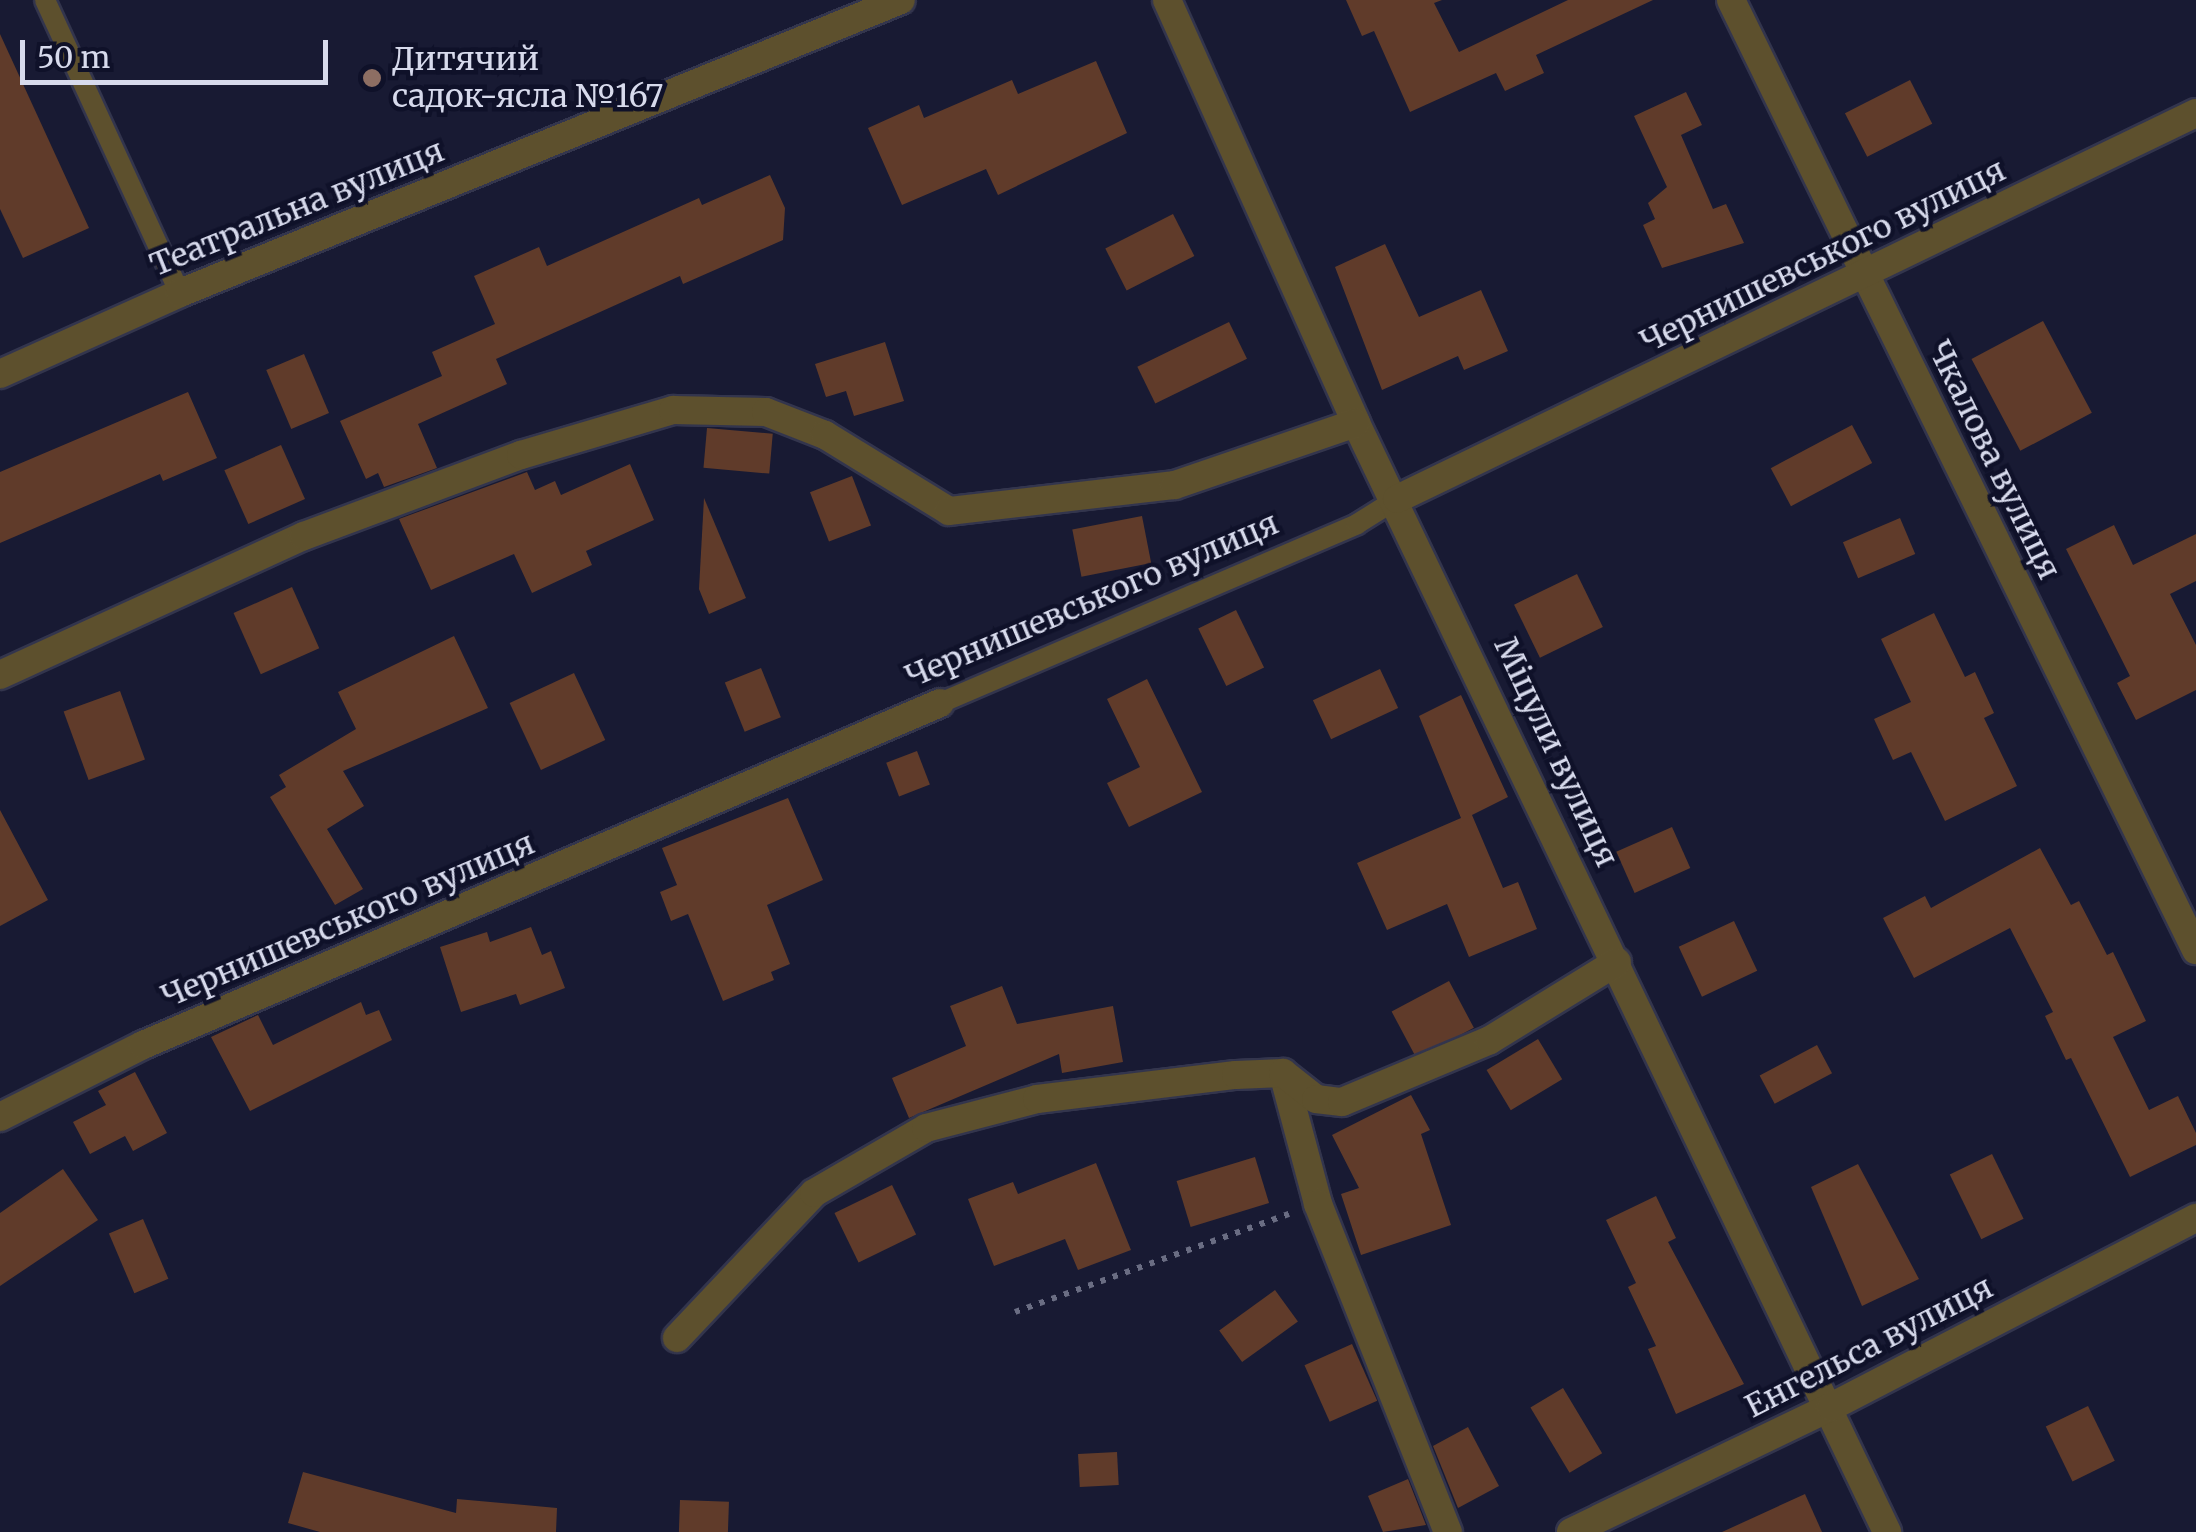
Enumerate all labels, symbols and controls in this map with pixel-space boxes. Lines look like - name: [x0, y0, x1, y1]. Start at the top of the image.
- scale bar: [25, 20, 332, 82]
- text: 50 m: [37, 38, 110, 76]
- place label: Дитячий садок-ясла №167: [392, 41, 664, 116]
- marker: Дитячий садок-ясла №167: [361, 67, 383, 89]
- street label: Театральна вулиця: [144, 131, 450, 285]
- street label: Чернишевського вулиця: [1634, 151, 2012, 361]
- street label: Чкалова вулиця: [1920, 335, 2068, 585]
- street label: Чернишевського вулиця: [900, 504, 1284, 696]
- street label: Міцули вулиця: [1486, 631, 1626, 873]
- street label: Чернишевського вулиця: [156, 824, 540, 1016]
- street label: Енгельса вулиця: [1739, 1268, 1999, 1426]

